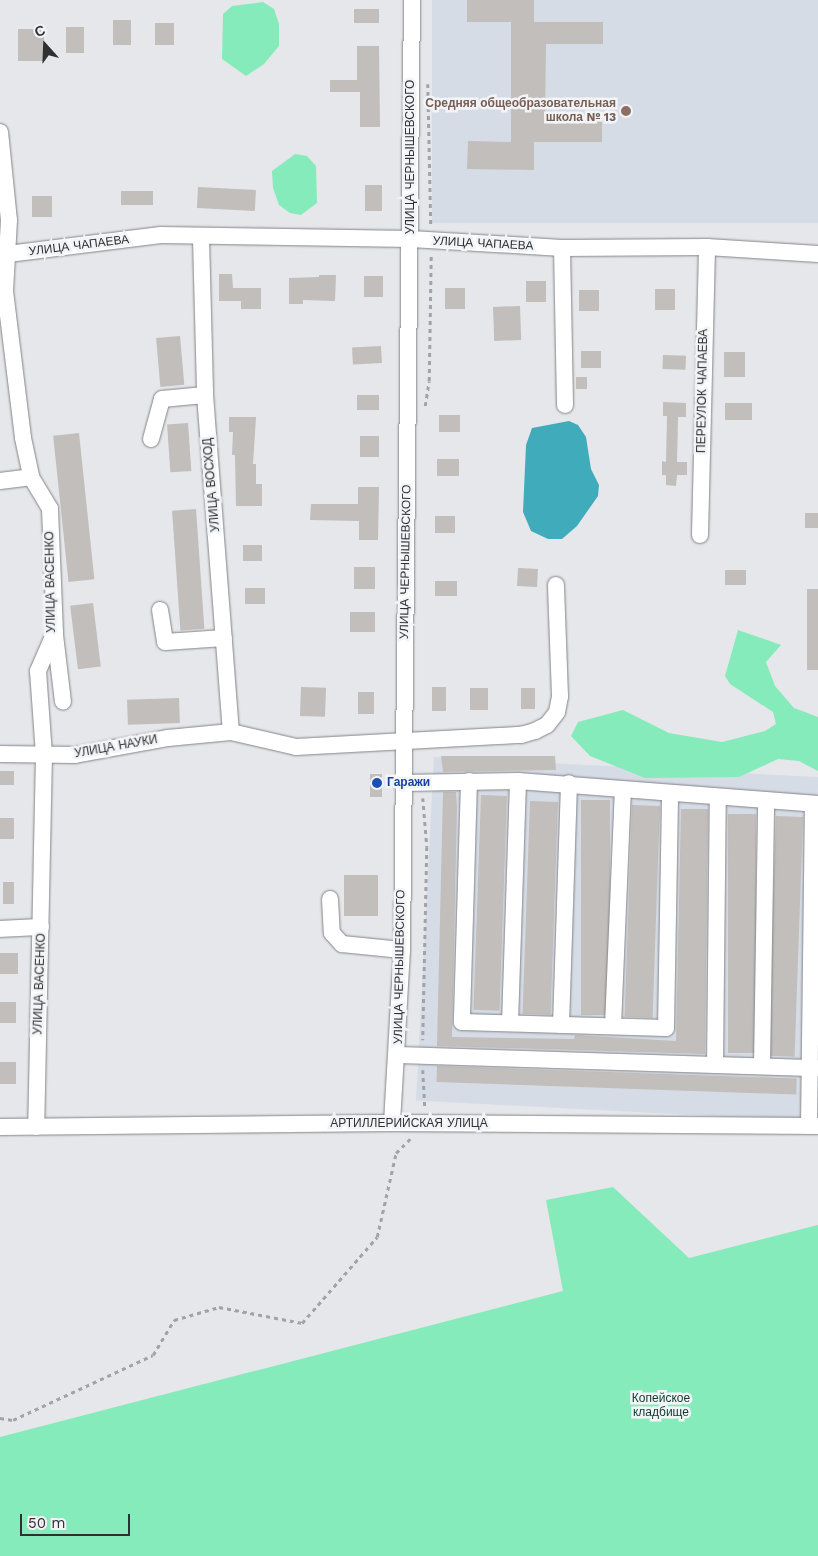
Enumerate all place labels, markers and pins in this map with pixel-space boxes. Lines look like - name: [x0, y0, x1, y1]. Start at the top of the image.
- place label: Средняя общеобразовательная школа № 13: [425, 97, 616, 125]
- marker: Средняя общеобразовательная школа № 13: [620, 105, 632, 117]
- place label: Гаражи: [387, 776, 430, 790]
- marker: Гаражи: [371, 777, 383, 789]

